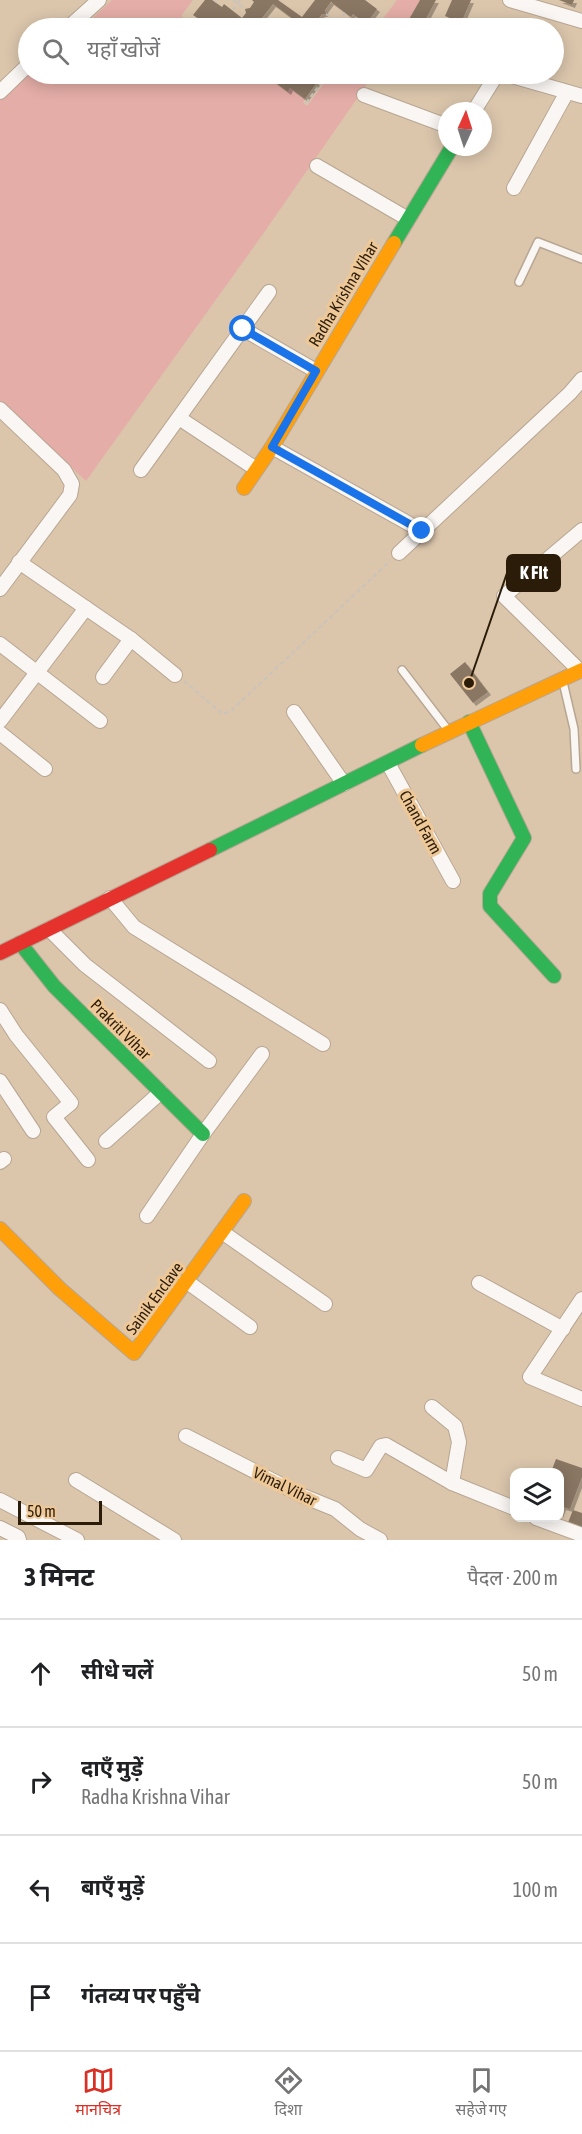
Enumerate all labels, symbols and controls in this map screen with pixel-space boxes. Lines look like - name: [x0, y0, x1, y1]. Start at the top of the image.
- search box: [18, 18, 564, 84]
- icon: search: [39, 35, 72, 68]
- text: यहाँ खोजें: [87, 36, 160, 62]
- north arrow: [438, 102, 492, 156]
- street label: Radha Krishna Vihar: [305, 238, 381, 350]
- route start: [229, 315, 255, 341]
- route end: [408, 517, 434, 543]
- callout: K FIt: [507, 555, 560, 591]
- text: K FIt: [520, 562, 549, 583]
- street label: Chand Farm: [396, 787, 446, 857]
- street label: Prakriti Vihar: [87, 995, 155, 1063]
- street label: Sainik Enclave: [122, 1259, 186, 1337]
- street label: Vimal Vihar: [250, 1463, 320, 1509]
- map controls: [510, 1468, 564, 1522]
- button: layers: [510, 1468, 564, 1522]
- scale bar: [18, 1498, 102, 1526]
- text: 50 m: [27, 1502, 56, 1520]
- text: 3 मिनट: [24, 1562, 94, 1592]
- text: पैदल · 200 m: [467, 1566, 558, 1589]
- icon: ahead: [24, 1657, 57, 1690]
- text: सीधे चलें: [81, 1658, 153, 1684]
- text: 50 m: [522, 1662, 558, 1685]
- text: दाएँ मुड़ें: [81, 1755, 143, 1781]
- icon: right: [24, 1765, 57, 1798]
- text: 50 m: [522, 1770, 558, 1793]
- text: Radha Krishna Vihar: [81, 1785, 230, 1808]
- icon: left: [24, 1873, 57, 1906]
- text: बाएँ मुड़ें: [81, 1874, 144, 1900]
- text: 100 m: [513, 1878, 558, 1901]
- icon: arrive: [24, 1981, 57, 2014]
- text: गंतव्य पर पहुँचे: [81, 1982, 200, 2008]
- tab: मानचित्र: [75, 2064, 121, 2122]
- tab: दिशा: [272, 2064, 305, 2122]
- tab: सहेजे गए: [455, 2064, 507, 2122]

